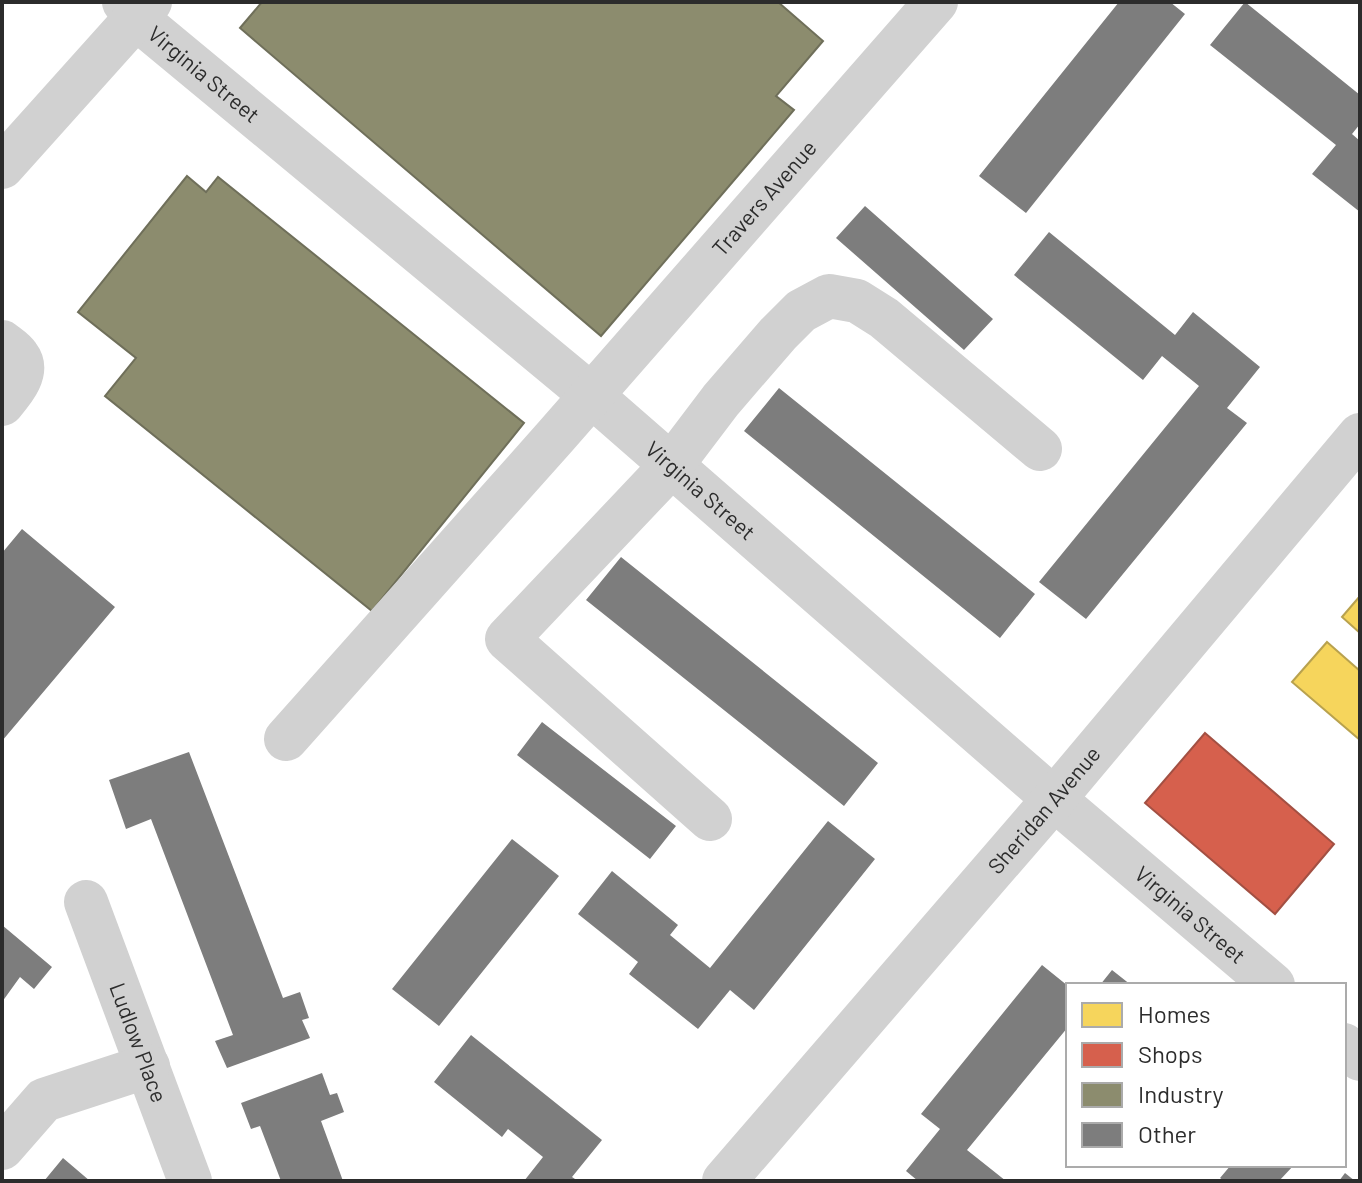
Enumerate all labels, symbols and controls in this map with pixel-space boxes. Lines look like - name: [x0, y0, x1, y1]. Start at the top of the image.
- street label: Virginia Street: [143, 20, 265, 127]
- street label: Travers Avenue: [706, 134, 821, 261]
- street label: Virginia Street: [641, 435, 761, 544]
- street label: Sheridan Avenue: [982, 740, 1105, 878]
- street label: Virginia Street: [1130, 860, 1251, 968]
- street label: Ludlow Place: [105, 979, 173, 1106]
- legend: [1066, 983, 1346, 1167]
- text: Homes: [1138, 999, 1211, 1028]
- text: Shops: [1138, 1039, 1203, 1068]
- text: Industry: [1138, 1079, 1224, 1108]
- text: Other: [1138, 1119, 1196, 1148]

